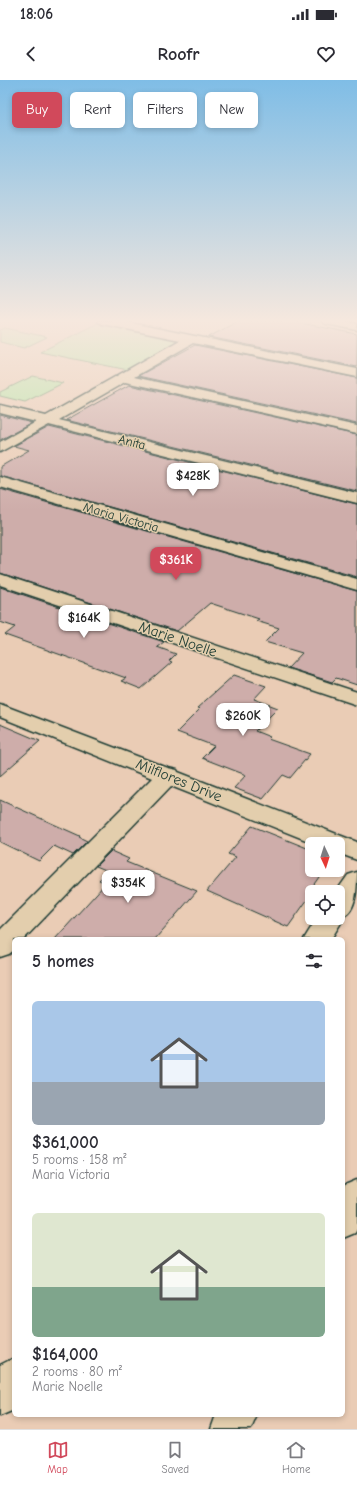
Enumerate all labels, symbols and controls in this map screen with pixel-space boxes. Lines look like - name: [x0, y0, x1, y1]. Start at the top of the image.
- text: 18:06: [20, 5, 53, 23]
- icon: back: [20, 43, 42, 65]
- icon: heart: [315, 43, 337, 65]
- text: Roofr: [157, 44, 200, 65]
- chip: Buy: [12, 92, 62, 128]
- chip: Rent: [70, 92, 125, 128]
- chip: Filters: [133, 92, 197, 128]
- chip: New: [205, 92, 258, 128]
- street label: Anita: [117, 431, 147, 453]
- pin: $428K: [165, 463, 221, 497]
- text: $428K: [176, 468, 210, 483]
- street label: Maria Victoria: [81, 499, 161, 535]
- pin: $361K: [148, 547, 204, 581]
- text: $361K: [159, 552, 193, 567]
- pin: $164K: [56, 605, 112, 639]
- text: $164K: [67, 610, 101, 625]
- street label: Marie Noelle: [136, 617, 220, 661]
- pin: $260K: [215, 703, 271, 737]
- text: $260K: [225, 708, 261, 723]
- street label: Milflores Drive: [133, 755, 225, 806]
- north arrow: [305, 837, 345, 877]
- map controls: [305, 837, 345, 925]
- pin: $354K: [100, 870, 156, 904]
- text: $354K: [111, 875, 145, 890]
- button: locate: [305, 885, 345, 925]
- icon: filters: [303, 950, 325, 972]
- text: 5 homes: [32, 952, 94, 971]
- icon: home: [143, 1027, 215, 1099]
- text: $361,000: [32, 1133, 99, 1152]
- text: 5 rooms · 158 m²: [32, 1152, 126, 1167]
- text: Maria Victoria: [32, 1167, 110, 1182]
- icon: home: [143, 1239, 215, 1311]
- text: $164,000: [32, 1345, 98, 1364]
- text: 2 rooms · 80 m²: [32, 1364, 122, 1379]
- text: Marie Noelle: [32, 1379, 103, 1394]
- tab: Map: [47, 1439, 69, 1476]
- tab: Saved: [162, 1439, 189, 1476]
- tab: Home: [282, 1439, 310, 1476]

